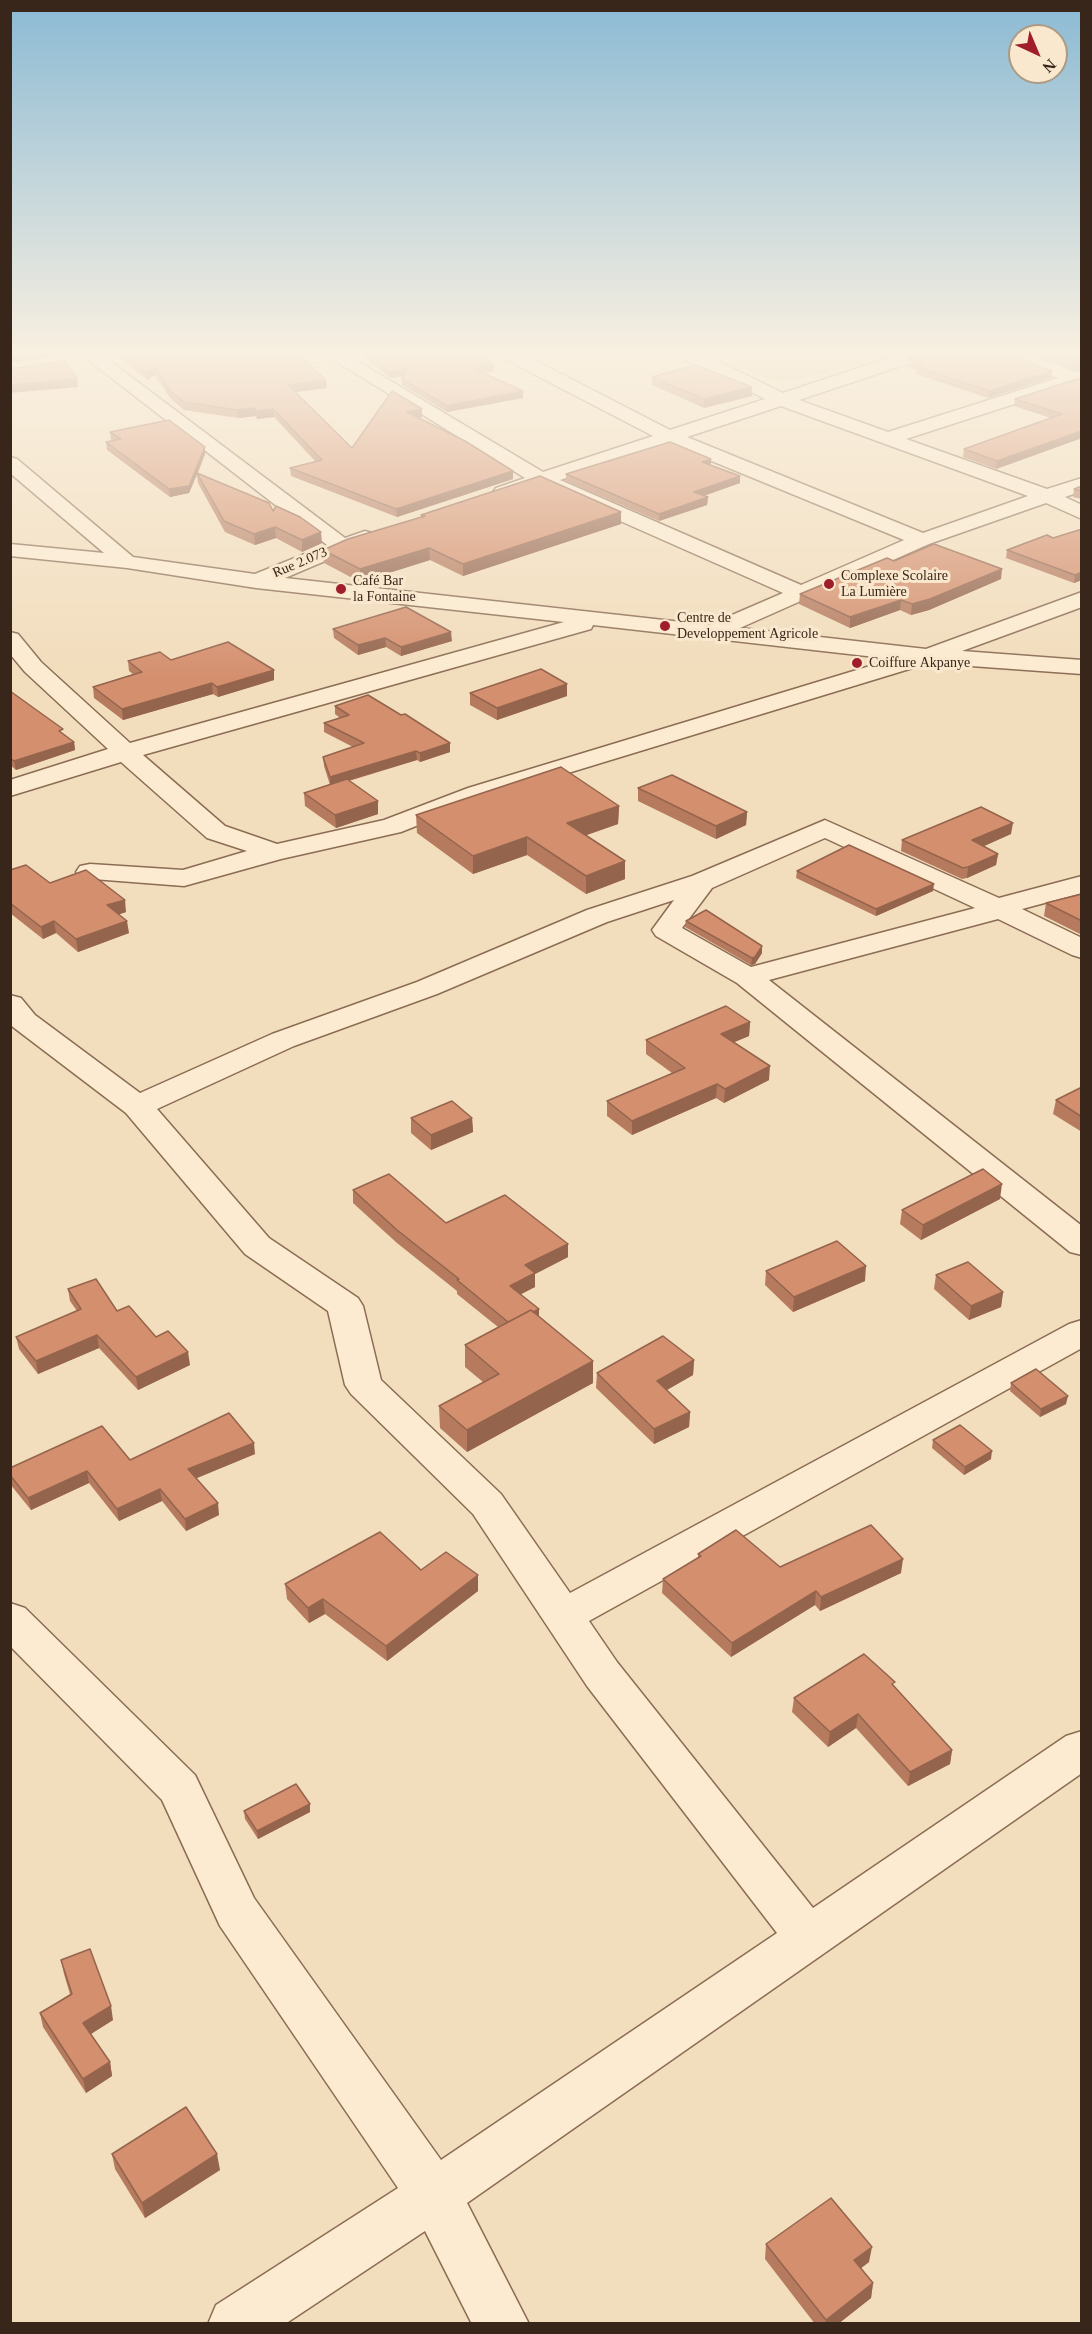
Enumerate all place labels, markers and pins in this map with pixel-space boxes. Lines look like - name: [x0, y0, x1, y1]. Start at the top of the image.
- place label: Complexe Scolaire La Lumière: [841, 568, 948, 600]
- place label: Café Bar la Fontaine: [353, 573, 416, 606]
- marker: Complexe Scolaire La Lumière: [822, 577, 836, 591]
- marker: Café Bar la Fontaine: [334, 582, 348, 596]
- place label: Centre de Developpement Agricole: [677, 610, 818, 642]
- marker: Centre de Developpement Agricole: [658, 619, 672, 633]
- place label: Coiffure Akpanye: [869, 655, 970, 671]
- marker: Coiffure Akpanye: [850, 656, 864, 670]

